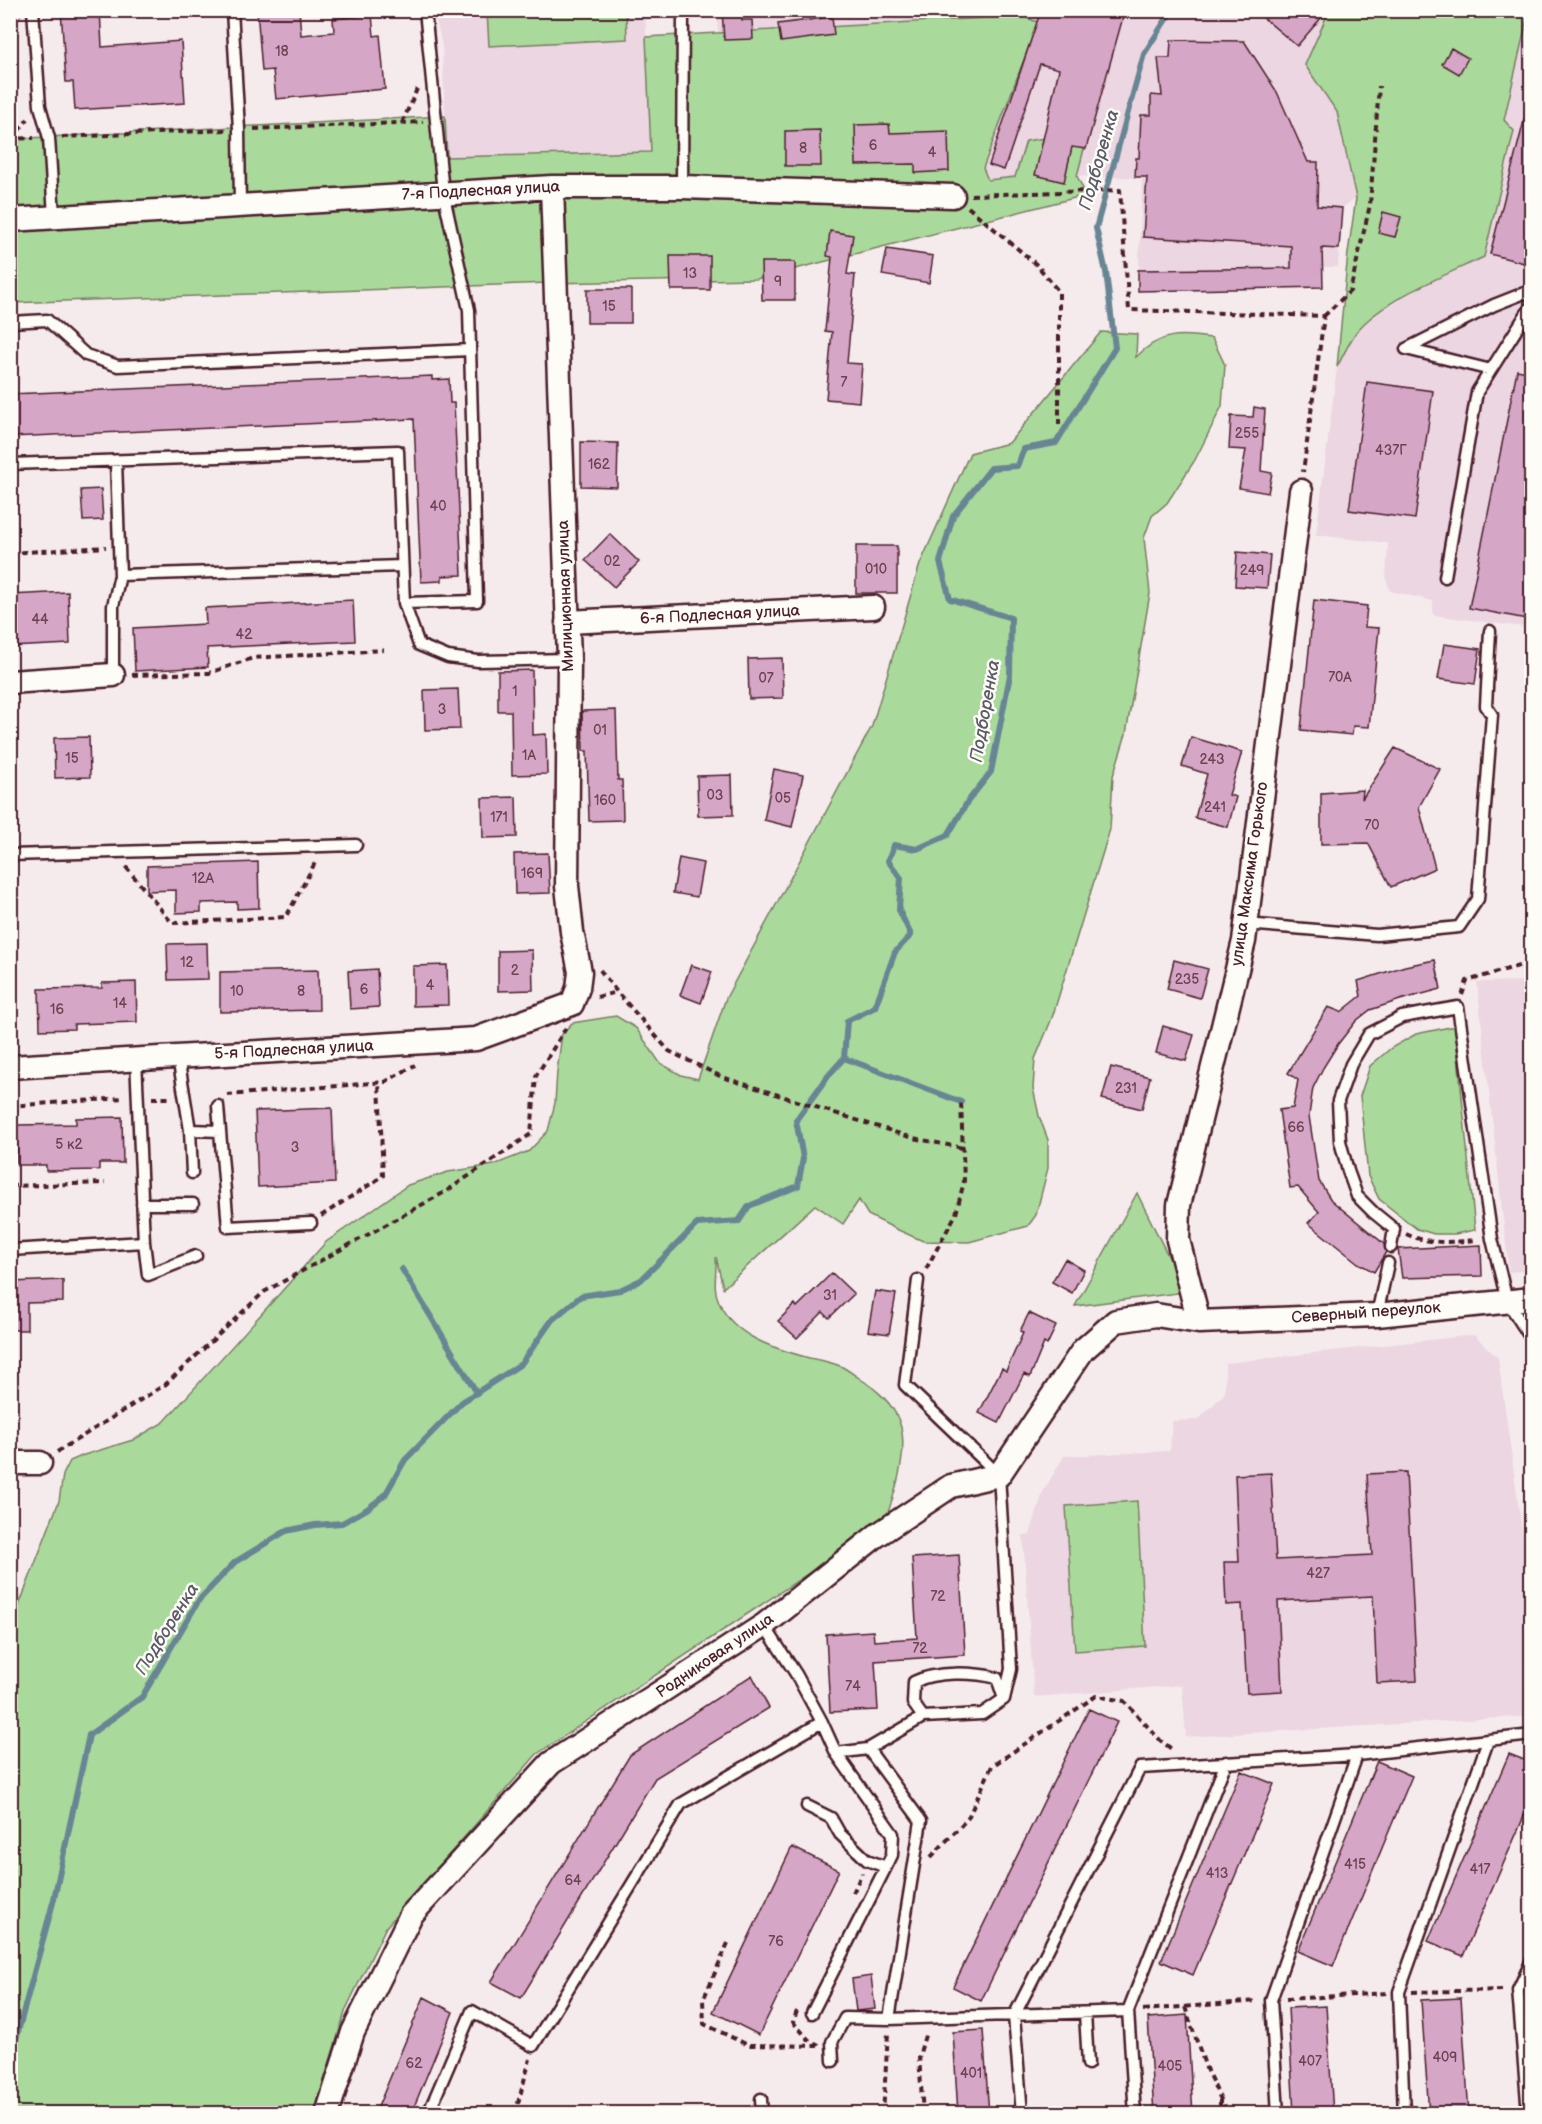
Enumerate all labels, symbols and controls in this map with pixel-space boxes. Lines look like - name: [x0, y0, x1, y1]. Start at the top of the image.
- house number: 18: [275, 43, 289, 60]
- water label: Подборенка: [1075, 107, 1123, 213]
- house number: 6: [869, 137, 878, 154]
- house number: 8: [799, 140, 807, 157]
- house number: 4: [928, 144, 937, 161]
- street label: 7-я Подлесная улица: [401, 177, 561, 205]
- house number: 13: [683, 265, 697, 282]
- house number: 9: [774, 273, 782, 290]
- house number: 15: [602, 298, 616, 315]
- house number: 7: [841, 374, 848, 391]
- house number: 255: [1235, 425, 1259, 442]
- house number: 437Г: [1375, 442, 1407, 459]
- house number: 162: [588, 456, 611, 473]
- house number: 40: [430, 498, 446, 515]
- street label: Милиционная улица: [554, 519, 578, 672]
- house number: 02: [604, 553, 621, 570]
- house number: 010: [865, 561, 887, 578]
- house number: 249: [1240, 562, 1264, 579]
- street label: 6-я Подлесная улица: [639, 601, 801, 629]
- house number: 44: [31, 611, 49, 628]
- house number: 42: [236, 626, 253, 643]
- water label: Подборенка: [966, 658, 1004, 764]
- house number: 70А: [1328, 669, 1352, 686]
- house number: 07: [758, 670, 774, 687]
- house number: 1: [512, 683, 518, 700]
- house number: 3: [438, 701, 446, 718]
- house number: 01: [593, 722, 607, 739]
- house number: 1А: [522, 747, 536, 764]
- house number: 15: [65, 750, 79, 767]
- house number: 243: [1199, 751, 1225, 768]
- street label: улица Максима Горького: [1228, 781, 1272, 967]
- house number: 03: [707, 787, 723, 804]
- house number: 05: [775, 790, 791, 807]
- house number: 160: [594, 792, 616, 809]
- house number: 241: [1204, 799, 1226, 816]
- house number: 171: [490, 809, 508, 826]
- house number: 70: [1364, 817, 1380, 834]
- house number: 169: [521, 865, 543, 882]
- house number: 12А: [192, 870, 215, 887]
- house number: 12: [180, 954, 195, 971]
- house number: 2: [511, 962, 520, 979]
- house number: 235: [1175, 971, 1199, 988]
- house number: 4: [426, 977, 435, 994]
- house number: 6: [360, 981, 369, 998]
- house number: 10: [230, 983, 244, 1000]
- house number: 8: [297, 983, 305, 1000]
- house number: 14: [113, 995, 127, 1012]
- house number: 16: [50, 1001, 64, 1018]
- street label: 5-я Подлесная улица: [214, 1036, 375, 1064]
- house number: 231: [1115, 1080, 1137, 1097]
- house number: 66: [1287, 1119, 1305, 1136]
- house number: 5 к2: [55, 1136, 83, 1153]
- house number: 3: [291, 1139, 299, 1156]
- house number: 31: [823, 1287, 837, 1304]
- street label: Северный переулок: [1291, 1298, 1442, 1328]
- house number: 427: [1306, 1565, 1330, 1582]
- water label: Подборенка: [131, 1579, 203, 1679]
- house number: 72: [930, 1588, 946, 1605]
- street label: Родниковая улица: [653, 1609, 778, 1702]
- house number: 72: [912, 1640, 928, 1657]
- house number: 74: [845, 1678, 861, 1695]
- house number: 415: [1344, 1856, 1366, 1873]
- house number: 417: [1470, 1861, 1491, 1878]
- house number: 413: [1206, 1865, 1228, 1882]
- house number: 64: [564, 1872, 582, 1889]
- house number: 76: [768, 1933, 784, 1950]
- house number: 409: [1433, 2049, 1457, 2066]
- house number: 407: [1298, 2053, 1322, 2070]
- house number: 62: [406, 2055, 423, 2072]
- house number: 405: [1158, 2058, 1182, 2075]
- house number: 401: [960, 2065, 982, 2082]

